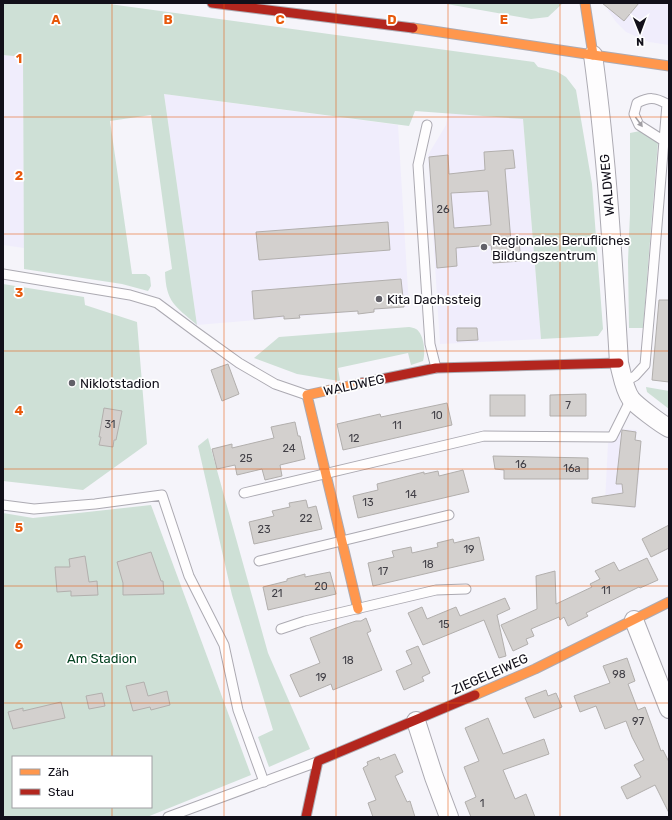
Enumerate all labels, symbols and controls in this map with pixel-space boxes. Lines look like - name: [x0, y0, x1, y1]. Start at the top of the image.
- text: A: [51, 12, 61, 27]
- text: B: [163, 12, 173, 27]
- text: C: [275, 12, 285, 27]
- text: D: [387, 12, 397, 27]
- text: E: [500, 12, 508, 27]
- north arrow: [620, 12, 660, 52]
- text: N: [636, 35, 644, 48]
- text: 1: [16, 51, 22, 66]
- one-way arrow: [635, 117, 643, 128]
- street label: WALDWEG: [597, 153, 617, 217]
- text: 2: [15, 168, 23, 183]
- house number: 26: [436, 203, 450, 216]
- place label: Regionales Berufliches Bildungszentrum: [492, 233, 630, 264]
- marker: Regionales Berufliches Bildungszentrum: [479, 242, 489, 252]
- text: 3: [15, 285, 24, 300]
- place label: Kita Dachssteig: [387, 292, 481, 308]
- marker: Kita Dachssteig: [374, 294, 384, 304]
- street label: WALDWEG: [322, 371, 386, 399]
- place label: Niklotstadion: [80, 376, 160, 391]
- marker: Niklotstadion: [67, 378, 77, 388]
- house number: 7: [565, 399, 571, 412]
- text: 4: [15, 403, 24, 418]
- house number: 10: [431, 409, 443, 422]
- house number: 31: [104, 418, 116, 431]
- house number: 11: [392, 419, 402, 432]
- house number: 12: [348, 432, 360, 445]
- house number: 24: [282, 442, 296, 455]
- house number: 25: [240, 452, 253, 465]
- house number: 16: [515, 458, 527, 471]
- house number: 16a: [563, 462, 581, 475]
- house number: 14: [405, 488, 417, 501]
- house number: 13: [362, 496, 374, 509]
- house number: 22: [300, 512, 312, 525]
- text: 5: [15, 520, 23, 535]
- house number: 23: [257, 523, 271, 536]
- house number: 19: [463, 543, 475, 556]
- house number: 18: [422, 558, 434, 571]
- house number: 17: [378, 565, 389, 578]
- house number: 20: [314, 580, 328, 593]
- house number: 11: [601, 584, 611, 597]
- house number: 21: [271, 587, 283, 600]
- house number: 15: [438, 618, 450, 631]
- text: 6: [15, 637, 24, 652]
- street label: ZIEGELEIWEG: [450, 650, 530, 697]
- park label: Am Stadion: [67, 651, 137, 666]
- house number: 18: [342, 654, 354, 667]
- house number: 98: [612, 668, 626, 681]
- house number: 19: [315, 671, 327, 684]
- house number: 97: [632, 715, 644, 728]
- legend: [12, 756, 152, 808]
- text: Zäh: [48, 765, 69, 779]
- text: Stau: [48, 785, 74, 799]
- house number: 1: [480, 797, 484, 810]

